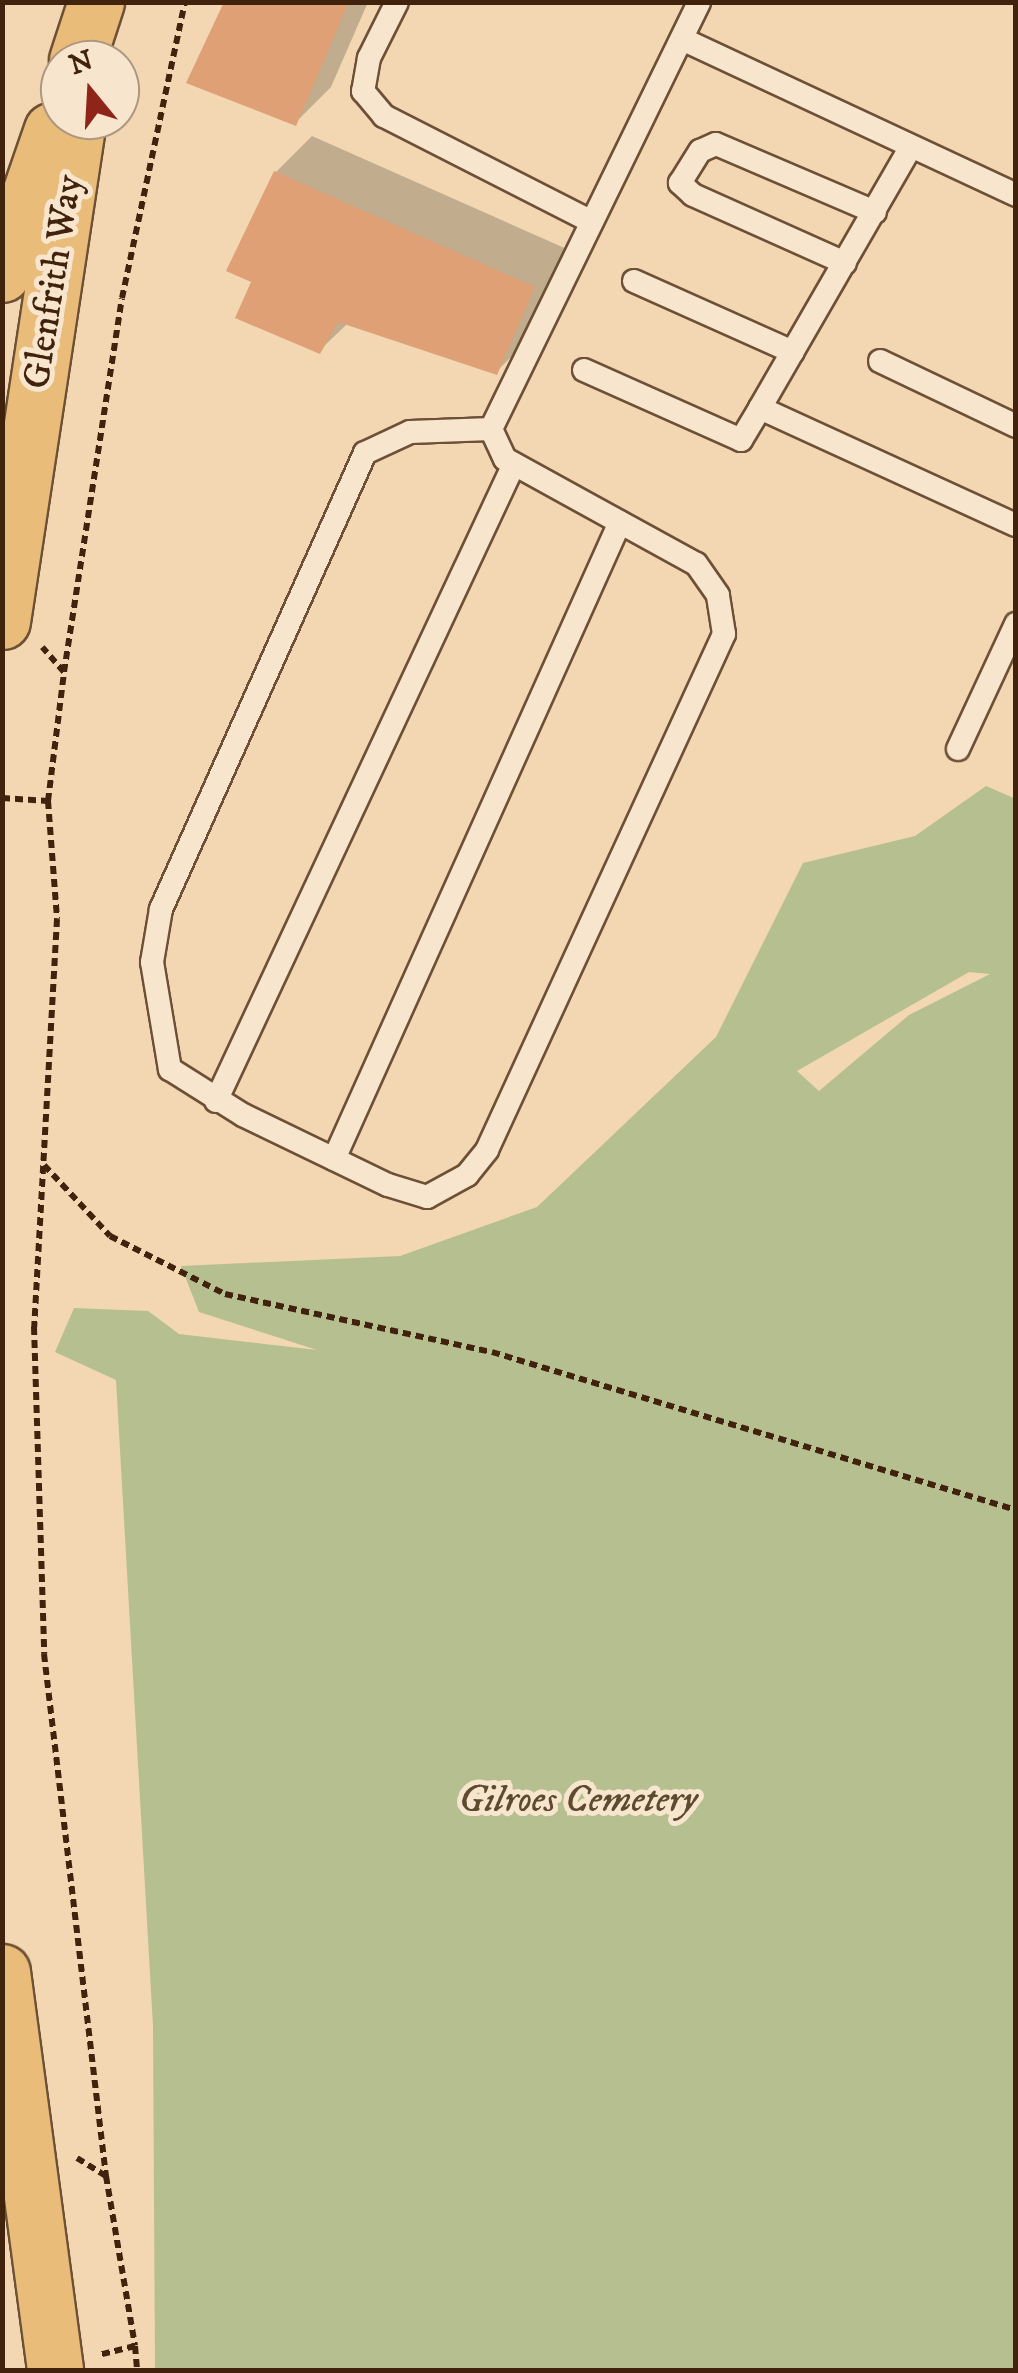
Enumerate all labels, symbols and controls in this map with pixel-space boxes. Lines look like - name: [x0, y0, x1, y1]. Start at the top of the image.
- north arrow: [40, 40, 140, 140]
- text: N: [65, 43, 98, 83]
- street label: Glenfrith Way: [15, 172, 93, 392]
- park label: Gilroes Cemetery: [459, 1778, 697, 1824]

